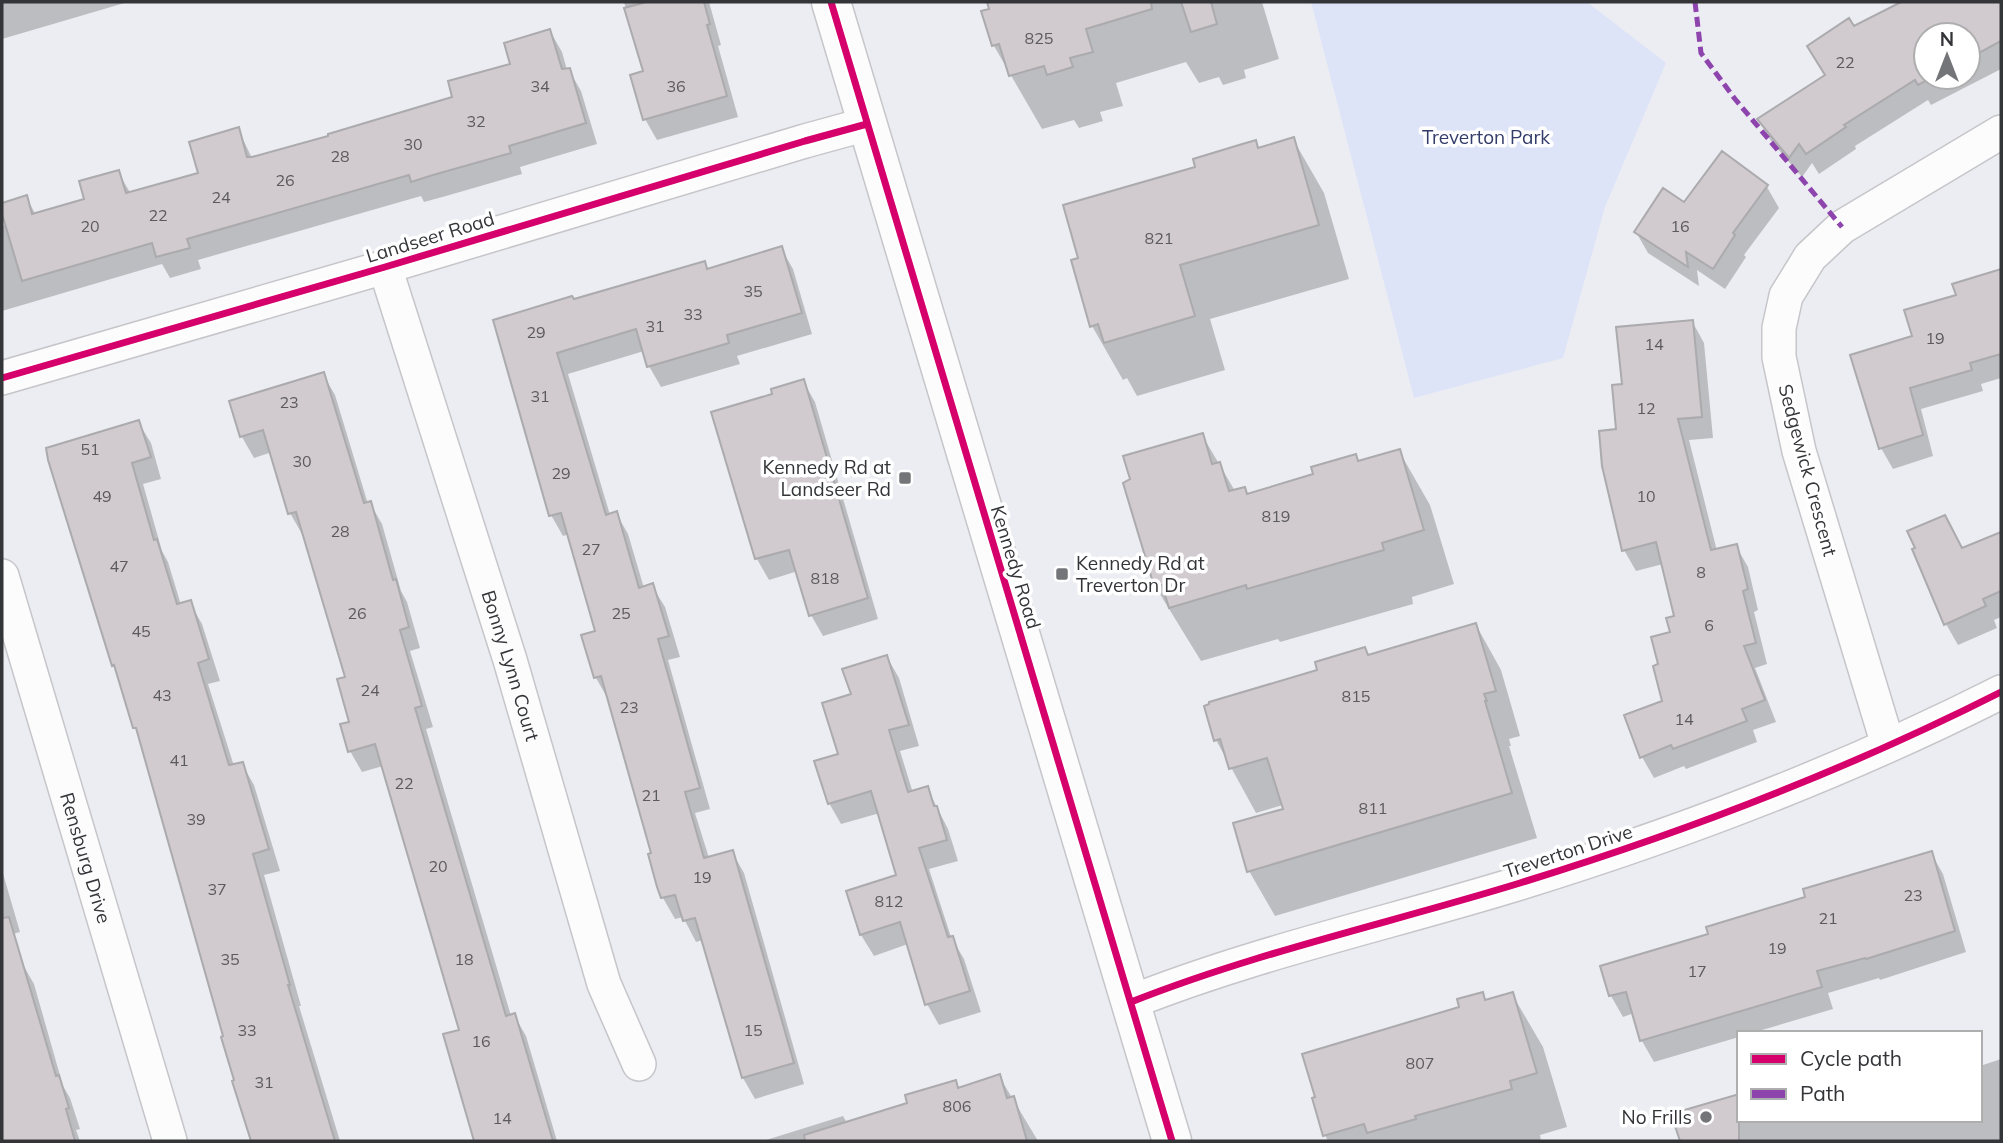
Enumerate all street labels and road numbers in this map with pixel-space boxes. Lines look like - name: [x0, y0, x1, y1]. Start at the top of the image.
- street label: Landseer Road: [363, 206, 497, 268]
- street label: Sedgewick Crescent: [1773, 381, 1843, 559]
- street label: Kennedy Road: [986, 502, 1046, 632]
- street label: Bonny Lynn Court: [477, 587, 545, 744]
- street label: Rensburg Drive: [55, 789, 117, 926]
- street label: Treverton Drive: [1501, 819, 1635, 883]

